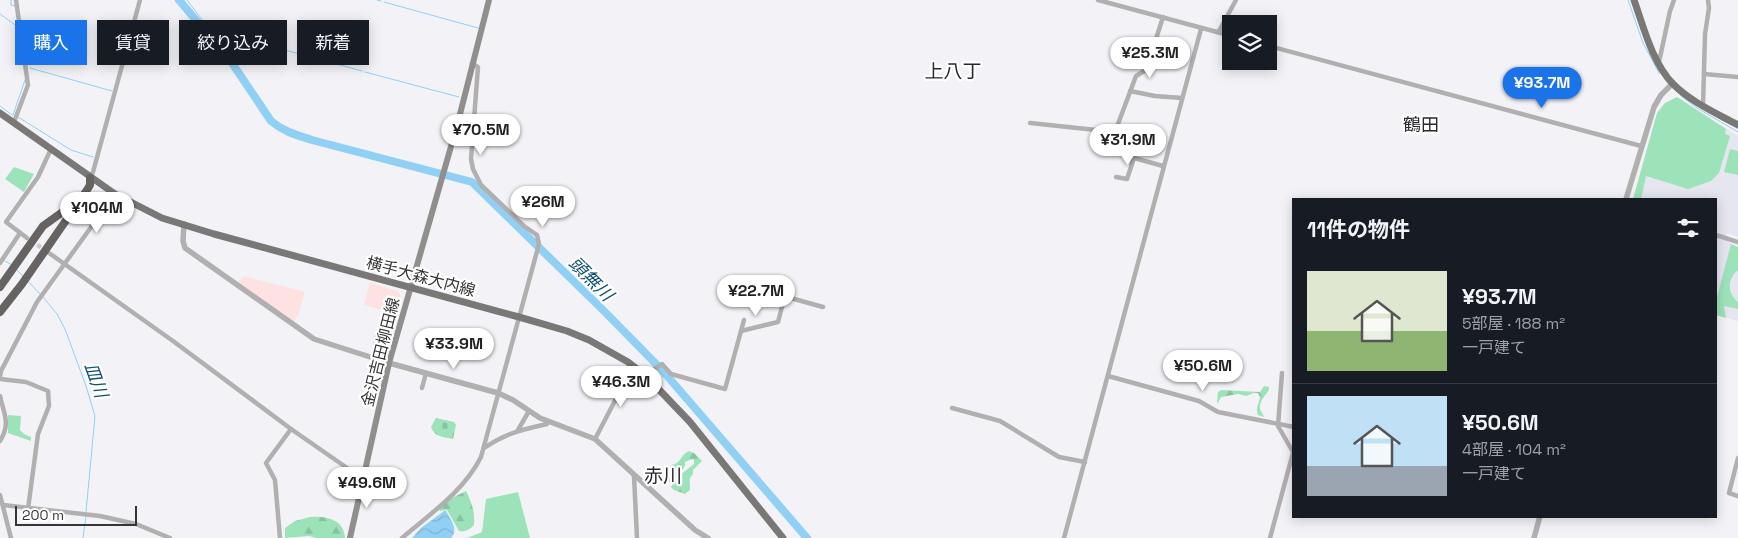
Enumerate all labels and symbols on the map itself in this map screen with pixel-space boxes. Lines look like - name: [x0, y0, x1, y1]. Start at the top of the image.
- pin: ¥25.3M: [1109, 36, 1191, 79]
- district label: 上八丁: [924, 59, 982, 84]
- pin: ¥93.7M: [1501, 66, 1583, 109]
- district label: 鶴田: [1403, 113, 1439, 136]
- pin: ¥70.5M: [440, 114, 522, 156]
- pin: ¥31.9M: [1087, 124, 1169, 166]
- pin: ¥26M: [513, 186, 573, 228]
- pin: ¥104M: [62, 192, 132, 234]
- water label: 頭無川: [564, 251, 620, 307]
- street label: 横手大森大内線: [364, 252, 478, 301]
- pin: ¥22.7M: [715, 274, 797, 317]
- street label: 金沢吉田柳田線: [357, 295, 404, 409]
- pin: ¥33.9M: [413, 328, 495, 370]
- pin: ¥50.6M: [1162, 350, 1244, 392]
- water label: 皿川: [80, 359, 114, 403]
- pin: ¥46.3M: [580, 366, 662, 408]
- district label: 赤川: [644, 463, 682, 488]
- pin: ¥49.6M: [326, 466, 408, 509]
- scale bar: [15, 503, 138, 526]

